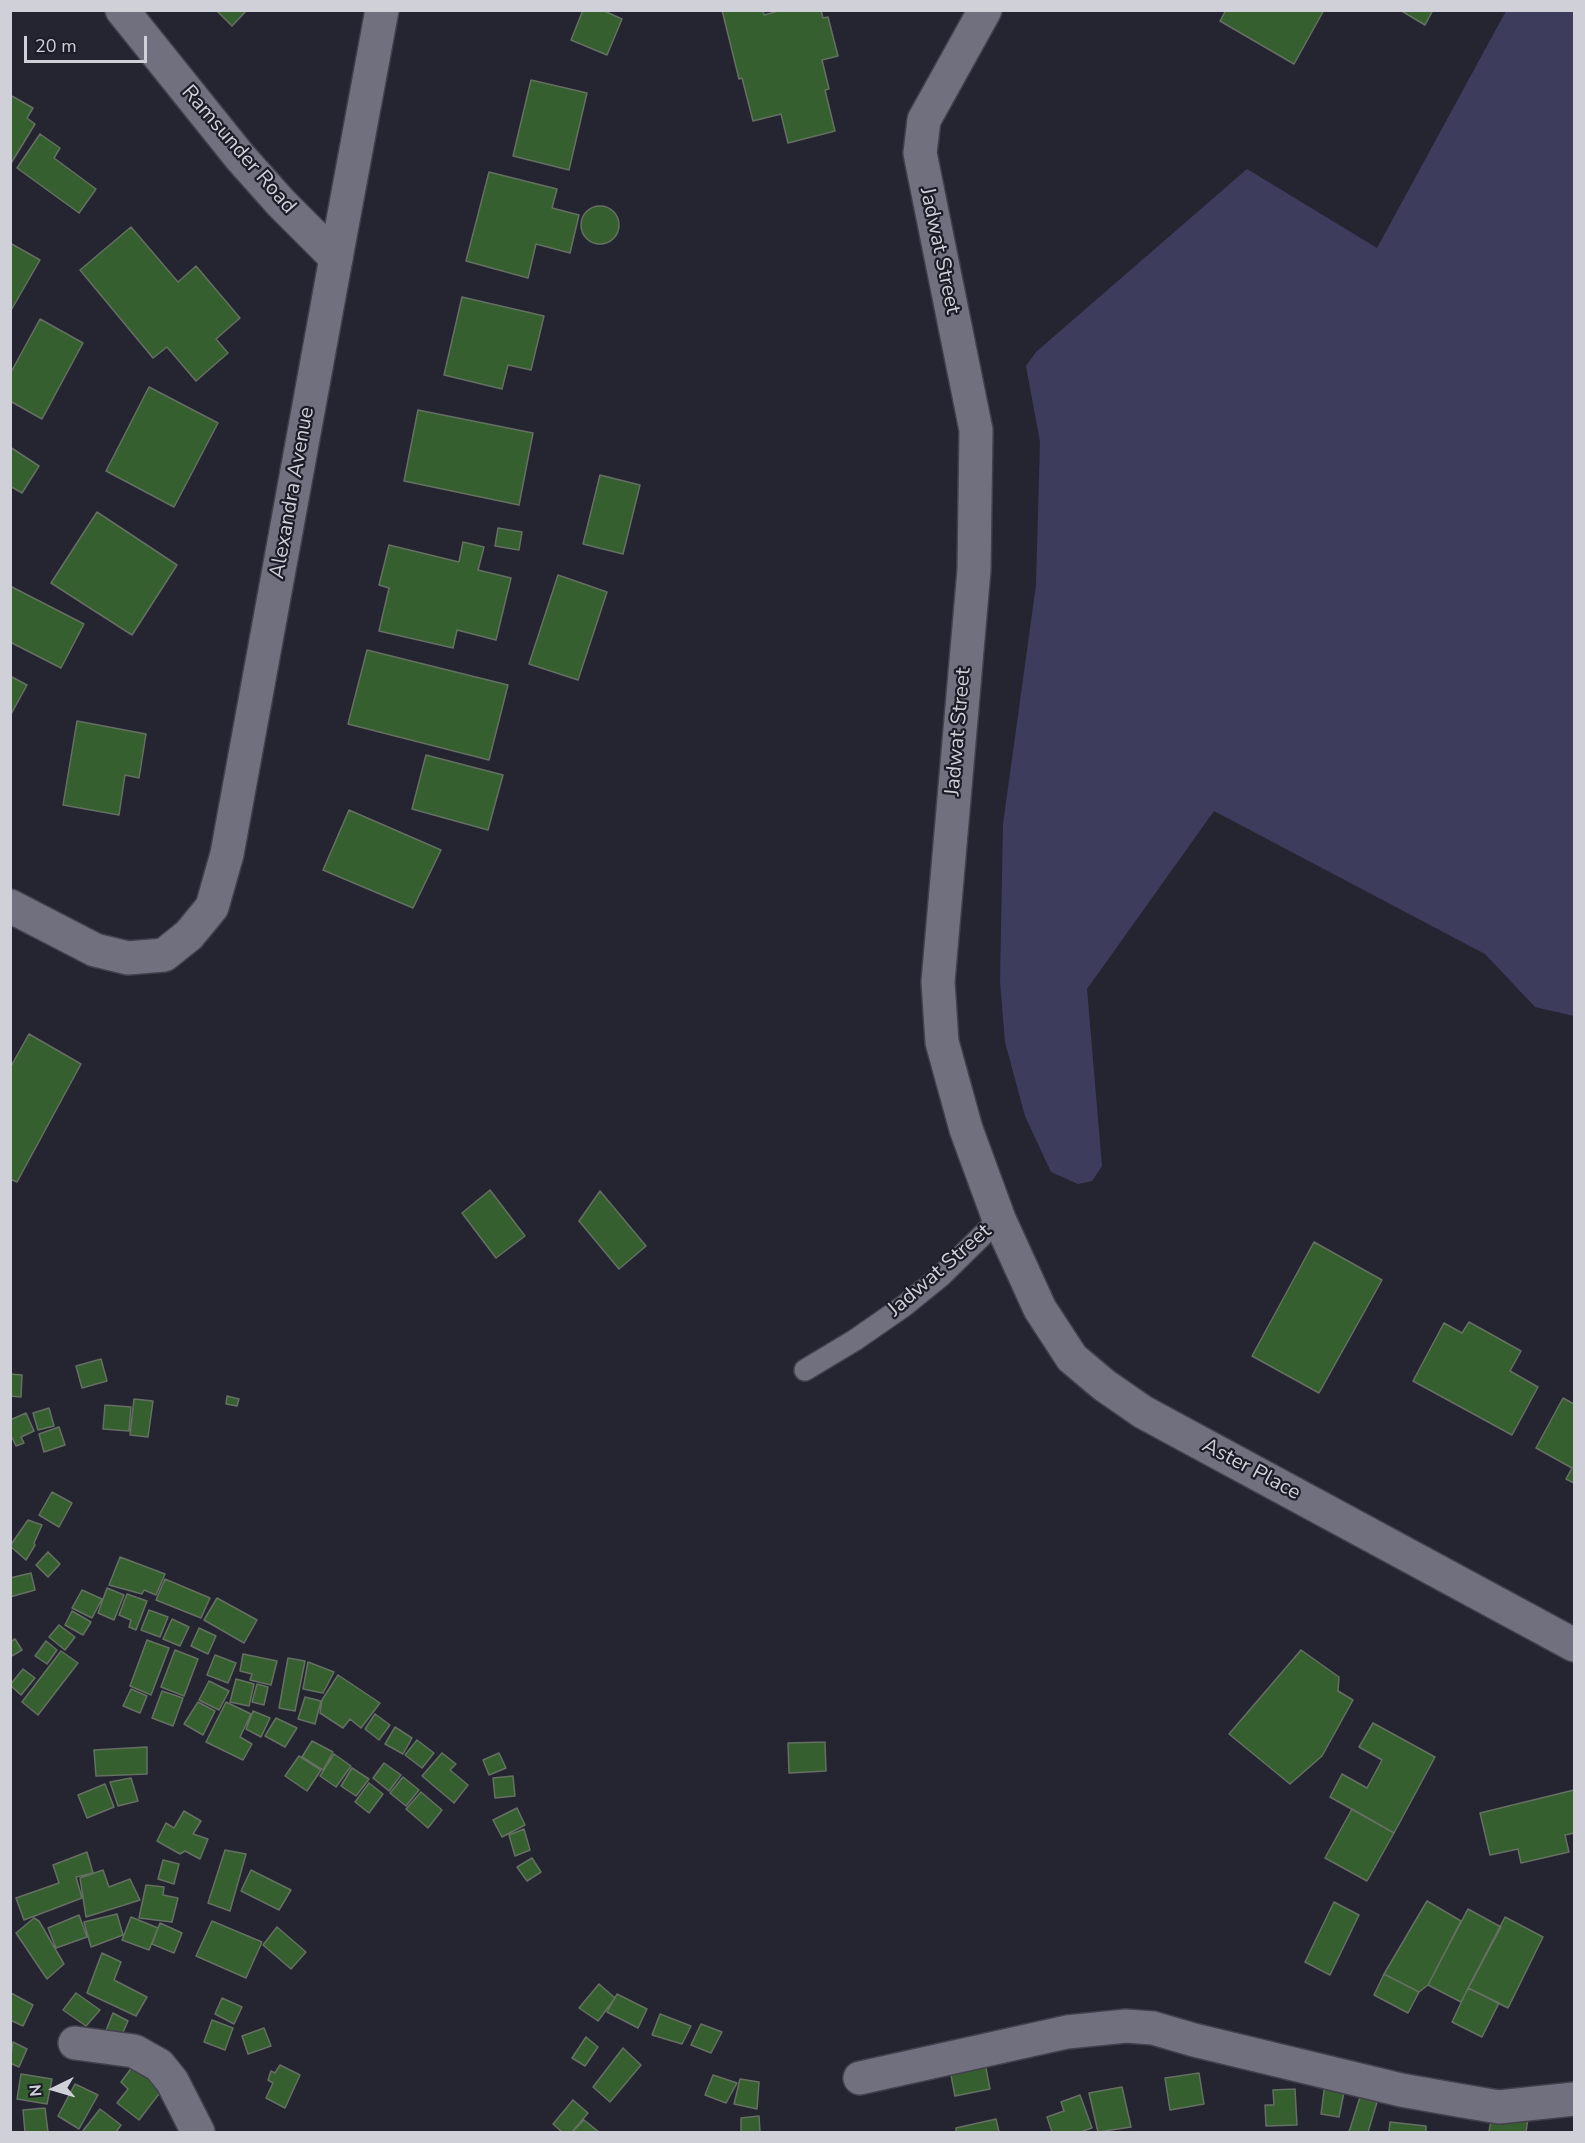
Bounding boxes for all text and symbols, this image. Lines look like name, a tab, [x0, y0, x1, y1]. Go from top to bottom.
scale bar	[27, 24, 150, 62]
text: 20 m	[35, 34, 77, 58]
street label: Ramsunder Road	[175, 81, 301, 219]
street label: Jadwat Street	[913, 185, 965, 317]
street label: Alexandra Avenue	[265, 405, 321, 581]
street label: Jadwat Street	[941, 667, 977, 797]
street label: Jadwat Street	[883, 1219, 997, 1323]
street label: Aster Place	[1197, 1434, 1305, 1506]
north arrow	[24, 2059, 84, 2119]
text: N	[25, 2084, 48, 2097]

